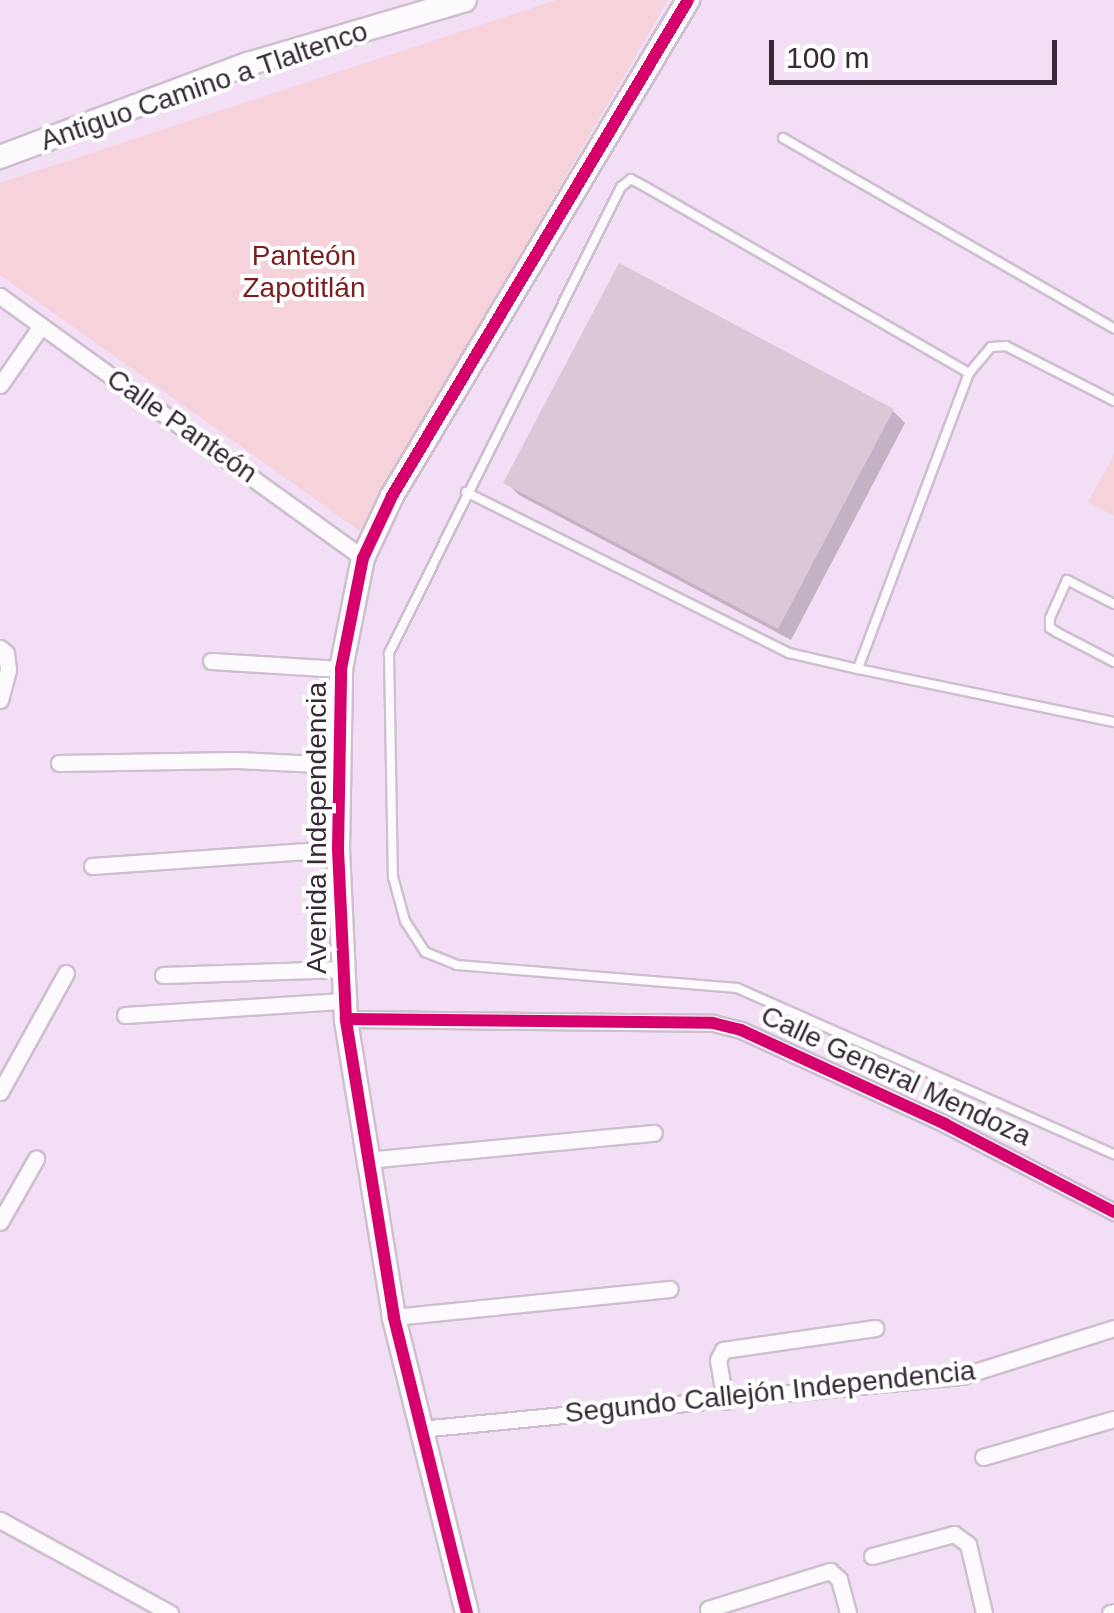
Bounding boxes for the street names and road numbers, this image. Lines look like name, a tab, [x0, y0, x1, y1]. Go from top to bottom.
street label: Antiguo Camino a Tlaltenco	[36, 14, 372, 158]
street label: Calle Panteón	[100, 362, 264, 490]
street label: Avenida Independencia	[300, 682, 334, 974]
street label: Calle General Mendoza	[756, 999, 1036, 1153]
street label: Segundo Callejón Independencia	[563, 1354, 977, 1430]

